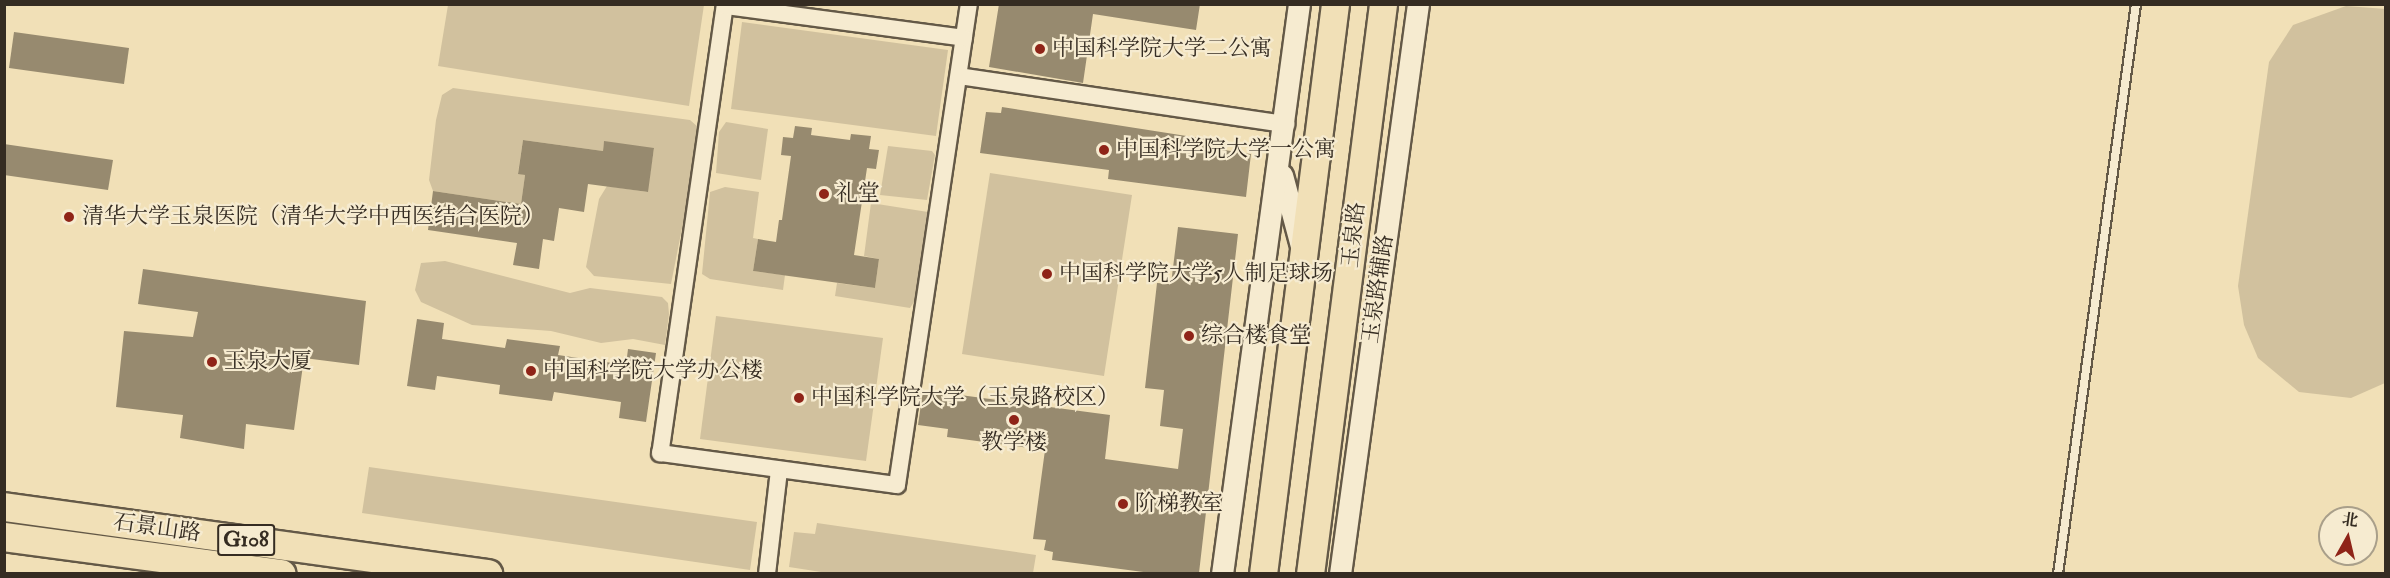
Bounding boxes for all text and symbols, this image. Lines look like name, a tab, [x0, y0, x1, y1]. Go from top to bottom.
place label: 中国科学院大学二公寓	[1052, 36, 1272, 62]
marker: 中国科学院大学二公寓	[1033, 42, 1047, 56]
place label: 中国科学院大学一公寓	[1116, 137, 1336, 163]
marker: 中国科学院大学一公寓	[1097, 143, 1111, 157]
place label: 礼堂	[836, 181, 880, 207]
marker: 礼堂	[817, 187, 831, 201]
street label: 玉泉路	[1337, 201, 1371, 269]
place label: 清华大学玉泉医院（清华大学中西医结合医院）	[82, 204, 544, 230]
marker: 清华大学玉泉医院（清华大学中西医结合医院）	[60, 208, 78, 226]
street label: 玉泉路辅路	[1357, 233, 1399, 345]
place label: 中国科学院大学5人制足球场	[1059, 261, 1333, 287]
marker: 中国科学院大学5人制足球场	[1040, 267, 1054, 281]
place label: 综合楼食堂	[1201, 323, 1311, 349]
marker: 综合楼食堂	[1182, 329, 1196, 343]
place label: 玉泉大厦	[224, 349, 312, 375]
marker: 玉泉大厦	[205, 355, 219, 369]
place label: 中国科学院大学办公楼	[543, 358, 763, 384]
marker: 中国科学院大学办公楼	[524, 364, 538, 378]
place label: 中国科学院大学（玉泉路校区）	[811, 385, 1119, 411]
marker: 中国科学院大学（玉泉路校区）	[792, 391, 806, 405]
marker: 教学楼	[1007, 413, 1021, 427]
place label: 教学楼	[981, 430, 1047, 456]
place label: 阶梯教室	[1135, 491, 1223, 517]
marker: 阶梯教室	[1116, 497, 1130, 511]
north arrow	[2318, 506, 2378, 566]
street label: 石景山路	[112, 509, 202, 547]
text: 北	[2341, 509, 2360, 531]
road number: G108	[216, 522, 276, 558]

